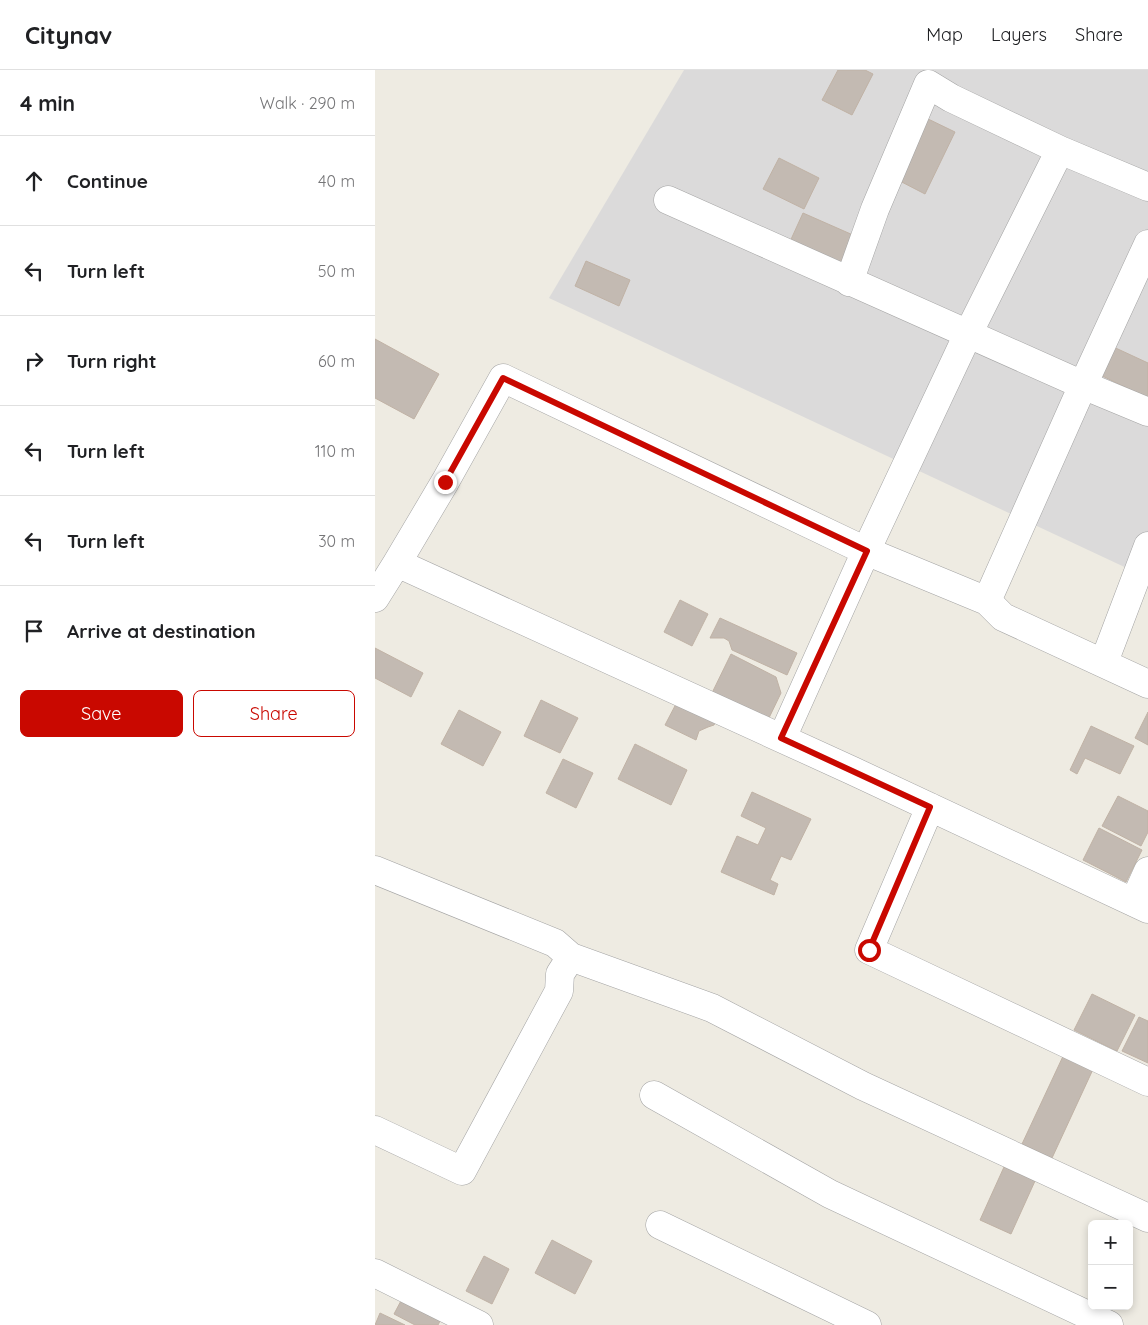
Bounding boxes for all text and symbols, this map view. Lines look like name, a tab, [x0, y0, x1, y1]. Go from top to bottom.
text: Citynav	[25, 20, 112, 50]
text: Map	[926, 23, 963, 46]
text: Layers	[991, 23, 1047, 46]
text: Share	[1075, 23, 1123, 46]
text: 4 min	[20, 90, 75, 116]
text: Walk · 290 m	[260, 93, 355, 113]
icon: ahead	[20, 167, 48, 195]
text: Continue	[67, 169, 148, 193]
text: 40 m	[318, 171, 355, 191]
icon: left	[20, 257, 48, 285]
text: Turn left	[67, 259, 145, 283]
text: 50 m	[318, 261, 355, 281]
icon: right	[20, 347, 48, 375]
text: Turn right	[67, 349, 156, 373]
text: 60 m	[318, 351, 355, 371]
icon: left	[20, 437, 48, 465]
text: Turn left	[67, 439, 145, 463]
text: 110 m	[315, 441, 355, 461]
route end	[434, 471, 457, 494]
icon: left	[20, 527, 48, 555]
text: Turn left	[67, 529, 145, 553]
text: 30 m	[318, 531, 355, 551]
icon: arrive	[20, 617, 48, 645]
text: Arrive at destination	[67, 619, 256, 643]
button: Save	[20, 690, 183, 737]
button: Share	[193, 690, 355, 737]
route start	[858, 939, 881, 962]
map controls	[1088, 1220, 1133, 1310]
button: +	[1088, 1220, 1133, 1265]
button: −	[1088, 1265, 1133, 1310]

